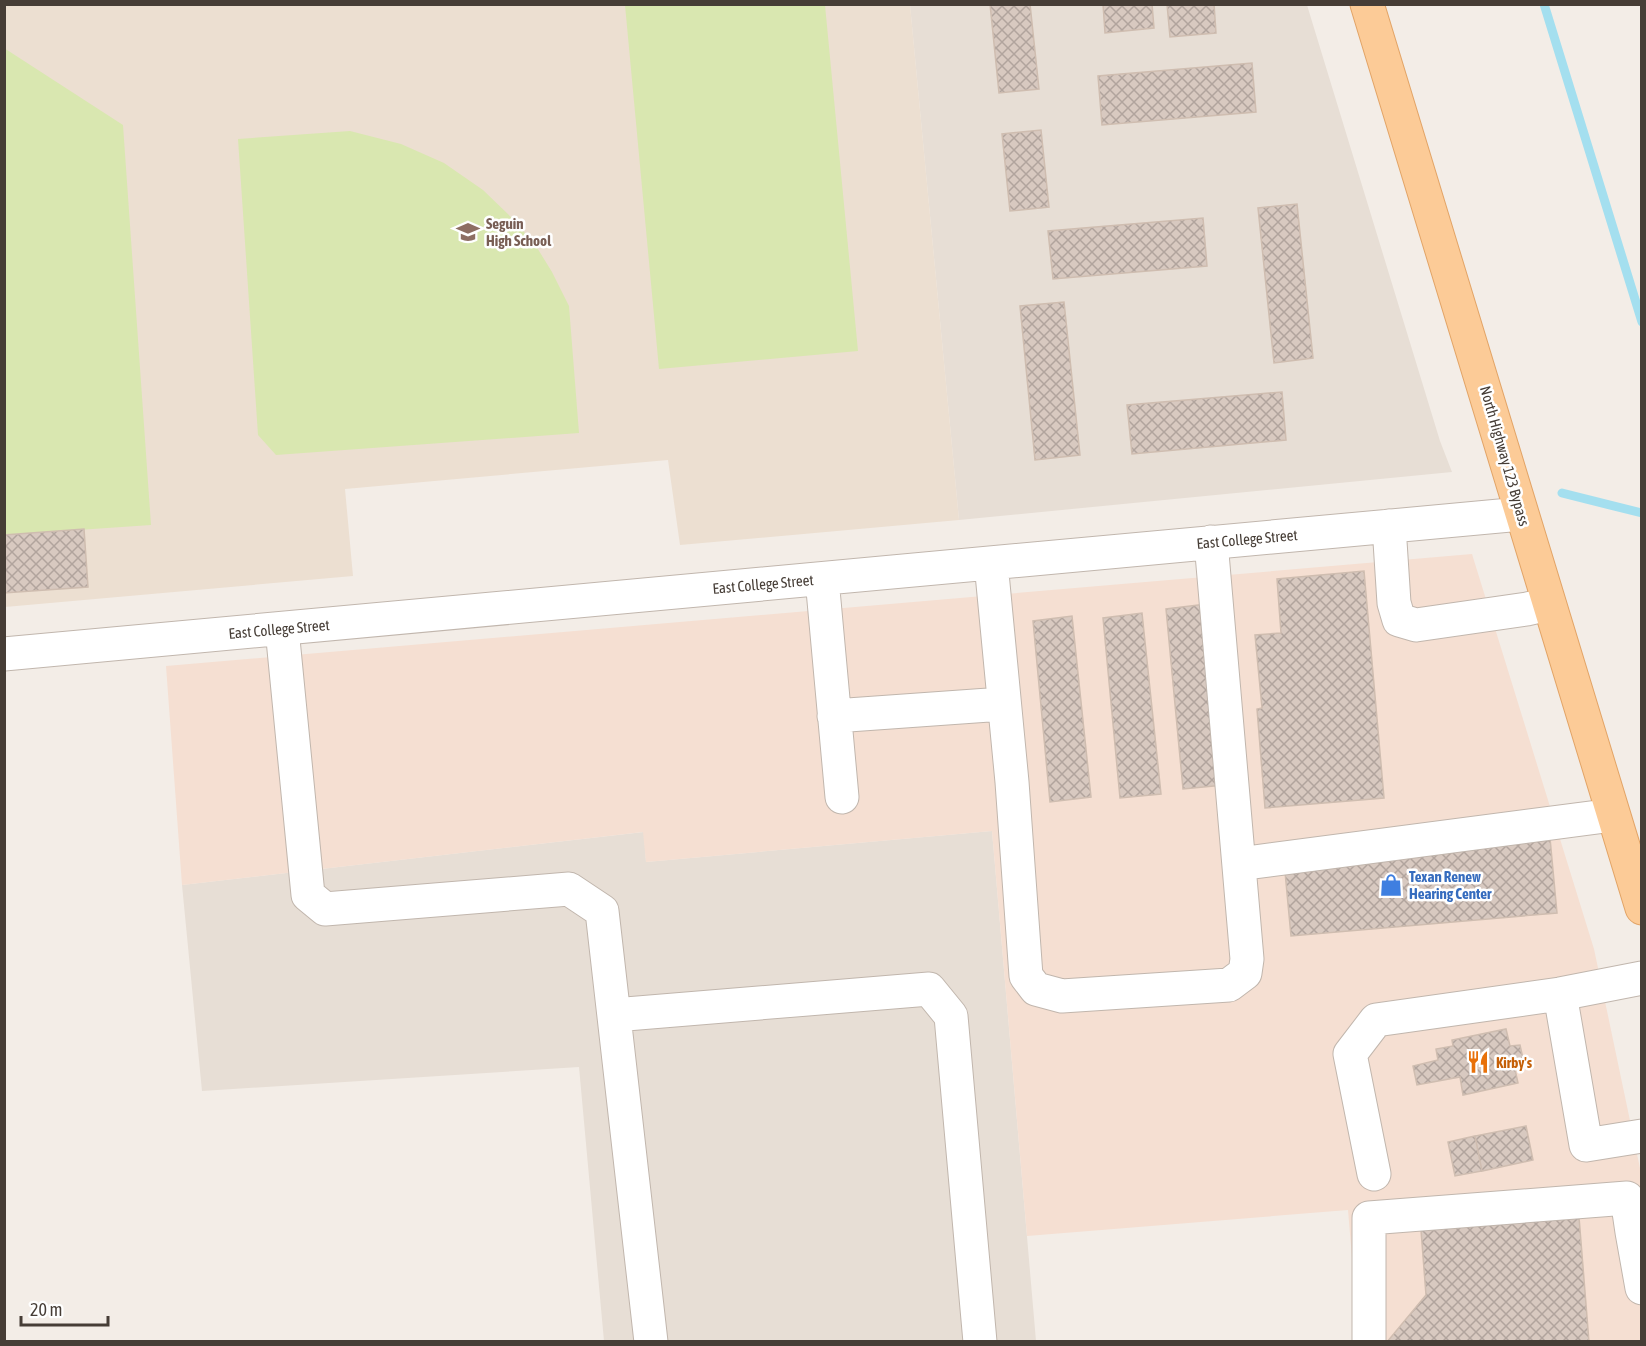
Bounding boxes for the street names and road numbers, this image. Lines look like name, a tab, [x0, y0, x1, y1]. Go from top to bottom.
street label: North Highway 123 Bypass	[1477, 384, 1533, 528]
street label: East College Street	[1196, 526, 1298, 552]
street label: East College Street	[712, 571, 814, 597]
street label: East College Street	[228, 616, 330, 642]

